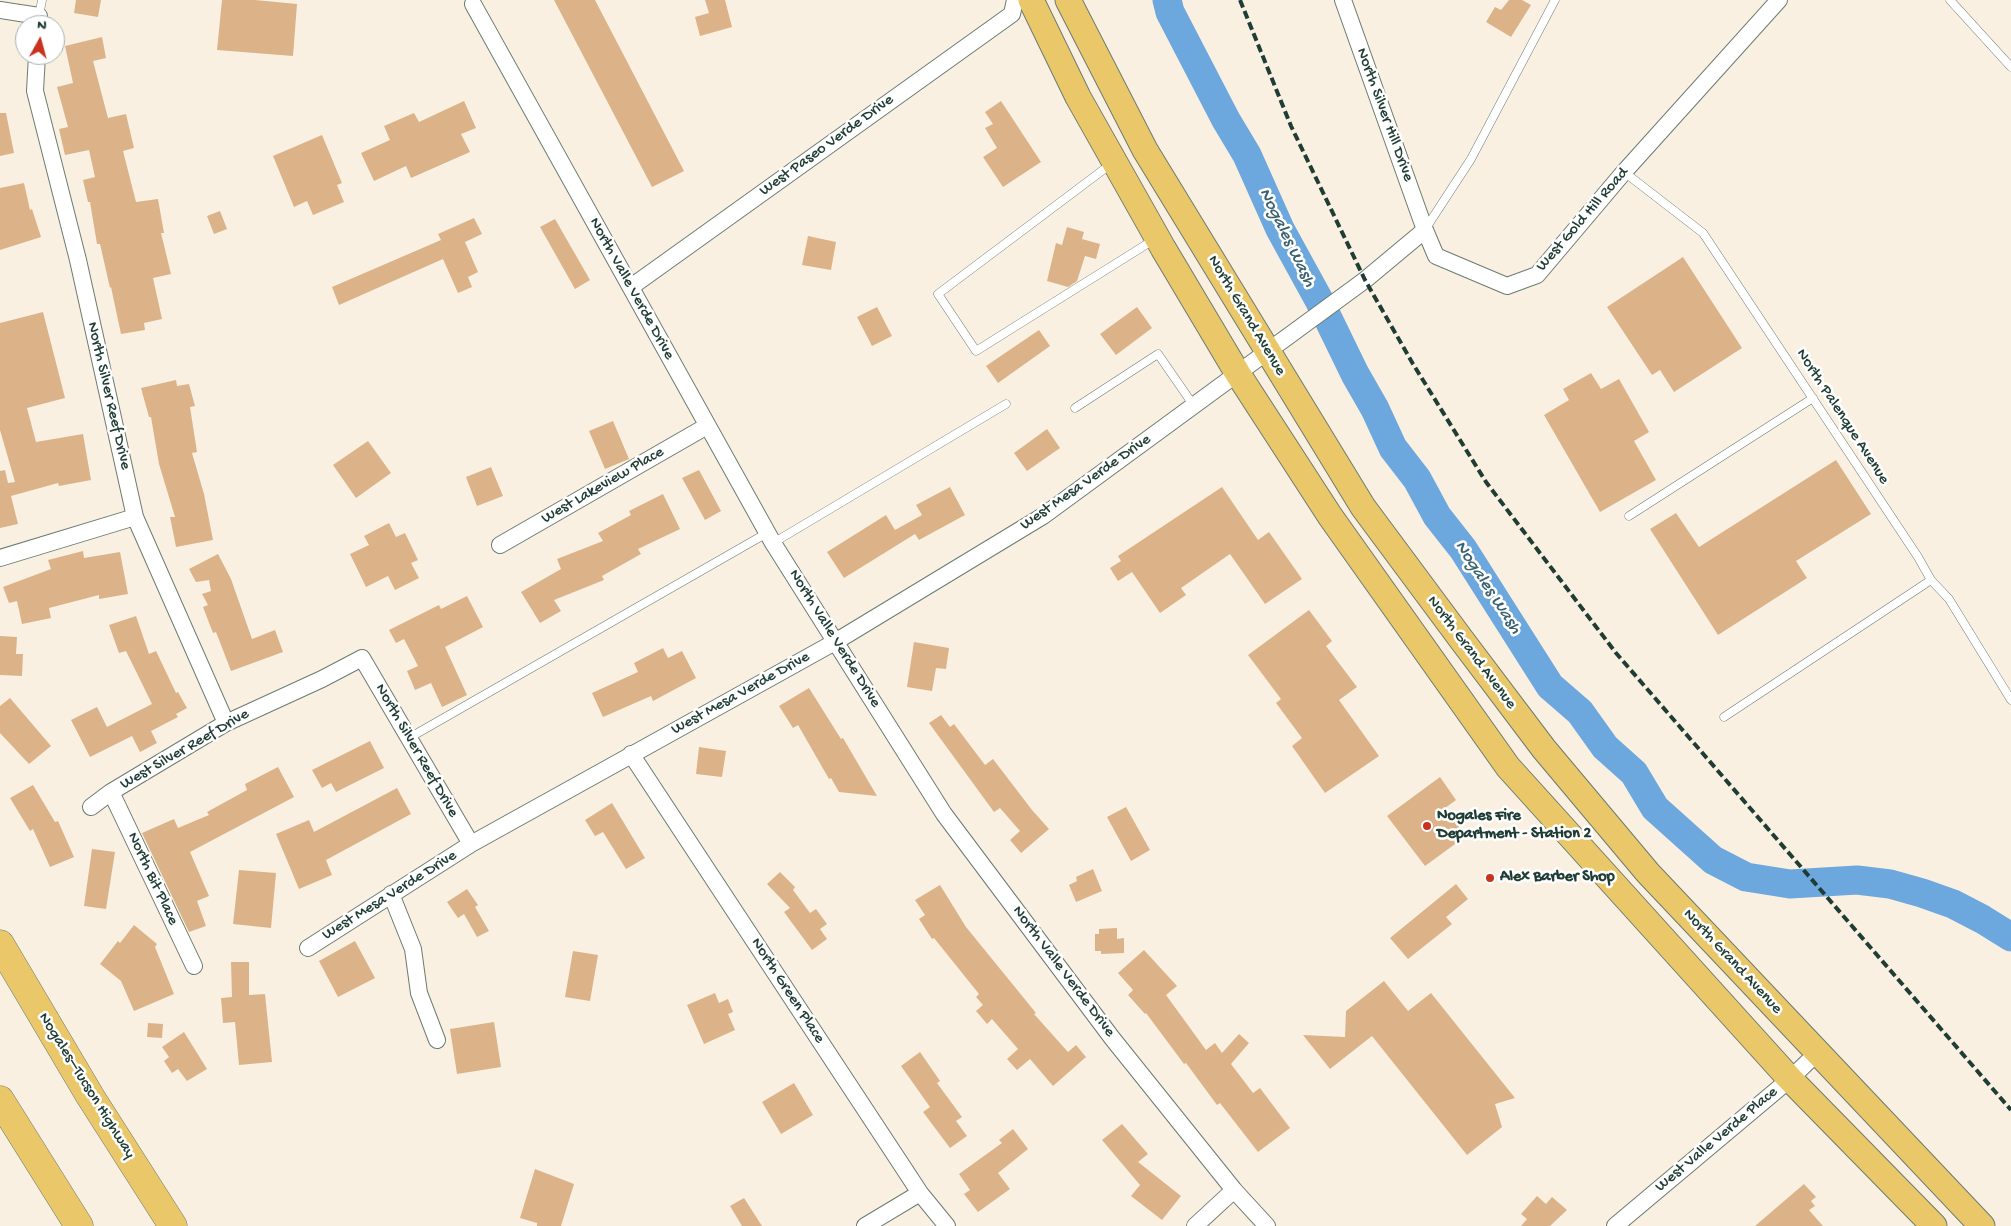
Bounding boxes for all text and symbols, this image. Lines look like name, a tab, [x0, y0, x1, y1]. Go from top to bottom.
north arrow	[15, 15, 65, 65]
text: N	[36, 17, 47, 35]
street label: North Silver Hill Drive	[1351, 46, 1417, 184]
street label: West Paseo Verde Drive	[756, 91, 898, 201]
street label: West Gold Hill Road	[1533, 164, 1633, 276]
water label: Nogales Wash	[1253, 185, 1319, 291]
street label: North Valle Verde Drive	[584, 215, 678, 363]
street label: North Grand Avenue	[1203, 252, 1289, 380]
street label: North Silver Reef Drive	[82, 320, 134, 472]
street label: North Palenque Avenue	[1791, 346, 1893, 488]
street label: West Mesa Verde Drive	[1017, 431, 1155, 535]
street label: West Lakeview Place	[538, 443, 668, 529]
water label: Nogales Wash	[1449, 537, 1525, 639]
street label: North Valle Verde Drive	[784, 566, 884, 712]
street label: North Grand Avenue	[1422, 593, 1520, 713]
street label: West Mesa Verde Drive	[669, 648, 813, 740]
street label: North Silver Reef Drive	[370, 681, 462, 821]
street label: West Silver Reef Drive	[117, 705, 253, 795]
place label: Nogales Fire Department - Station 2	[1437, 807, 1591, 845]
marker: Nogales Fire Department - Station 2	[1421, 820, 1433, 832]
street label: North Bit Place	[122, 830, 182, 928]
street label: West Mesa Verde Drive	[319, 847, 461, 945]
place label: Alex Barber Shop	[1500, 868, 1614, 888]
marker: Alex Barber Shop	[1484, 872, 1496, 884]
street label: North Valle Verde Drive	[1007, 903, 1119, 1041]
street label: North Grand Avenue	[1678, 905, 1786, 1019]
street label: North Green Place	[746, 935, 828, 1047]
street label: Nogales–Tucson Highway	[33, 1010, 139, 1162]
street label: West Valle Verde Place	[1652, 1083, 1782, 1197]

